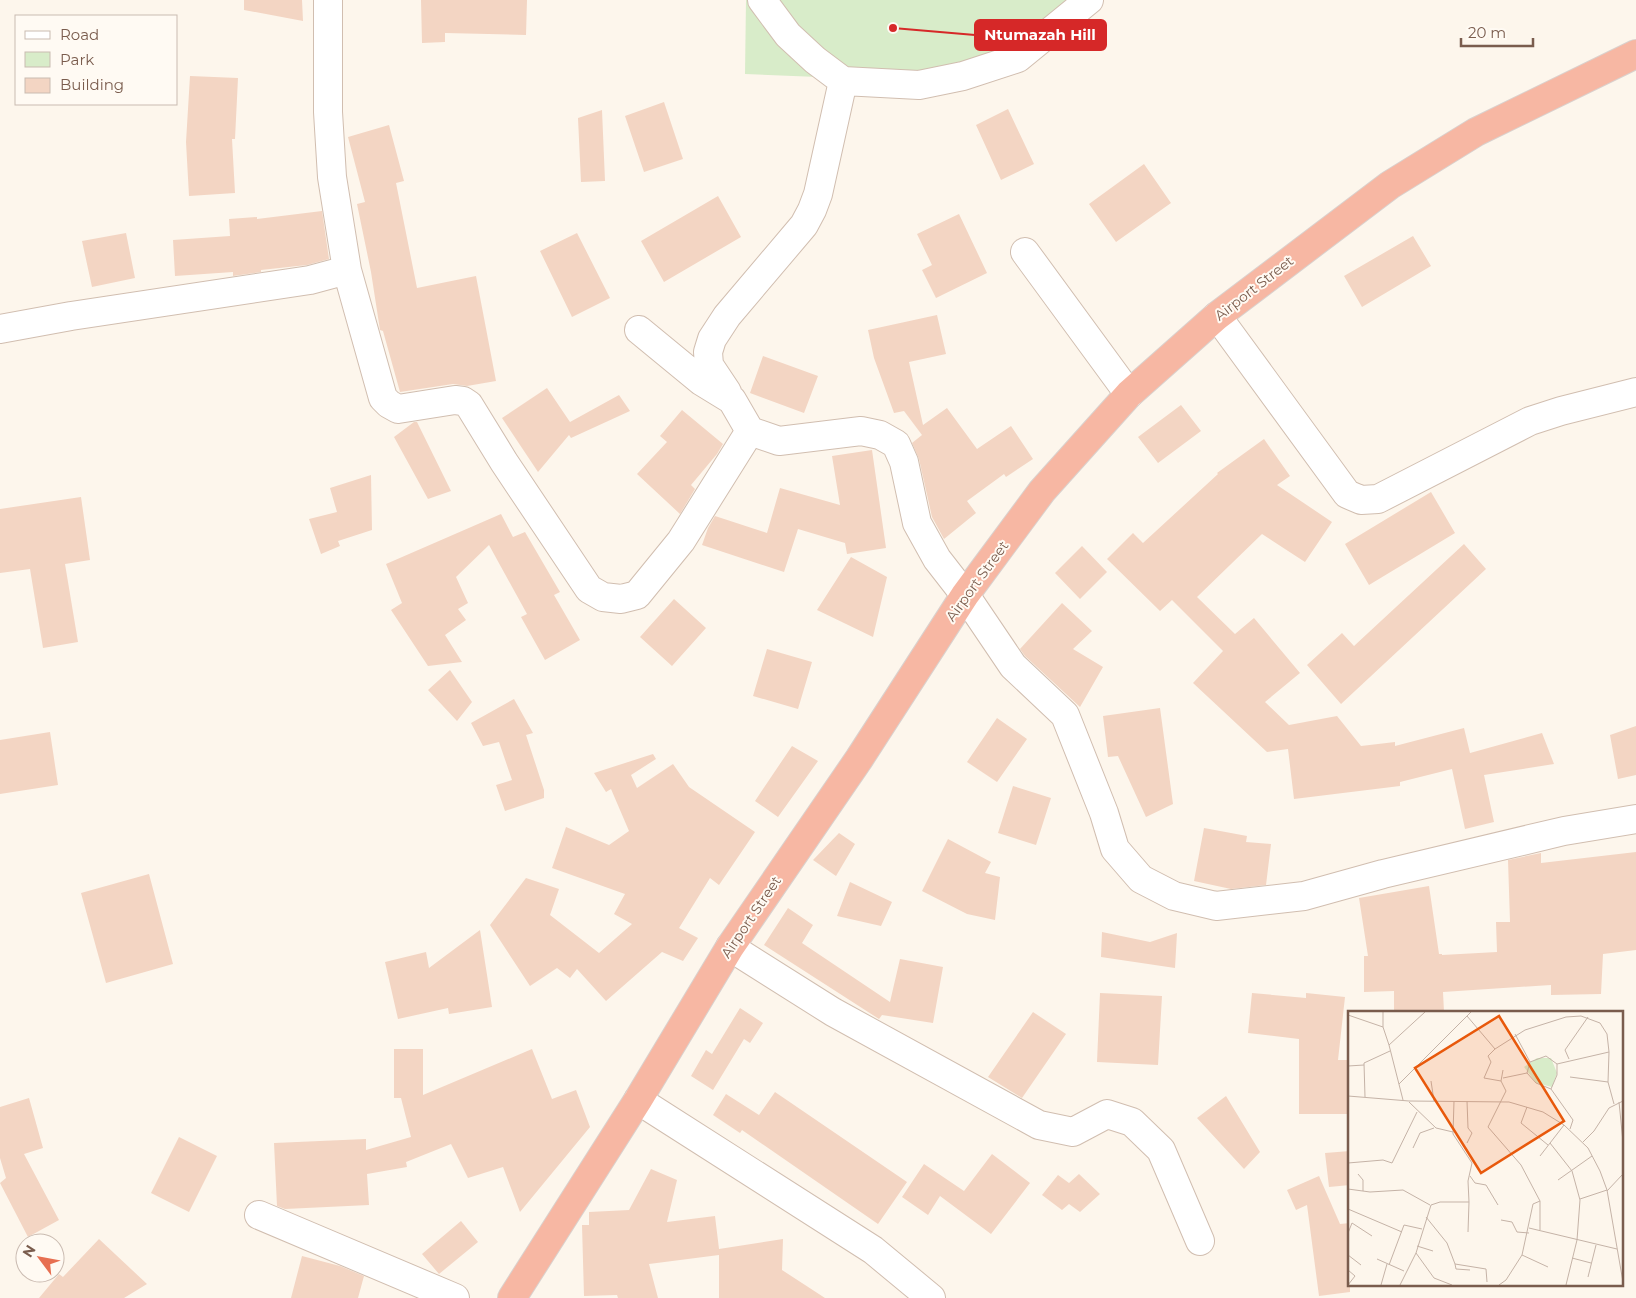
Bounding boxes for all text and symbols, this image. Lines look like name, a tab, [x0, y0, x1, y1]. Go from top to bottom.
legend	[15, 15, 178, 105]
scale bar	[1461, 15, 1534, 47]
callout: Ntumazah Hill	[975, 20, 1106, 50]
text: 20 m	[1468, 23, 1506, 42]
text: Road	[60, 25, 99, 44]
text: Ntumazah Hill	[984, 25, 1096, 44]
text: Park	[60, 50, 94, 69]
text: Building	[60, 75, 124, 94]
street label: Airport Street	[1211, 251, 1297, 324]
street label: Airport Street	[942, 537, 1012, 625]
street label: Airport Street	[717, 872, 785, 961]
inset map	[1348, 1011, 1624, 1286]
north arrow	[15, 1233, 65, 1283]
text: N	[18, 1242, 40, 1261]

